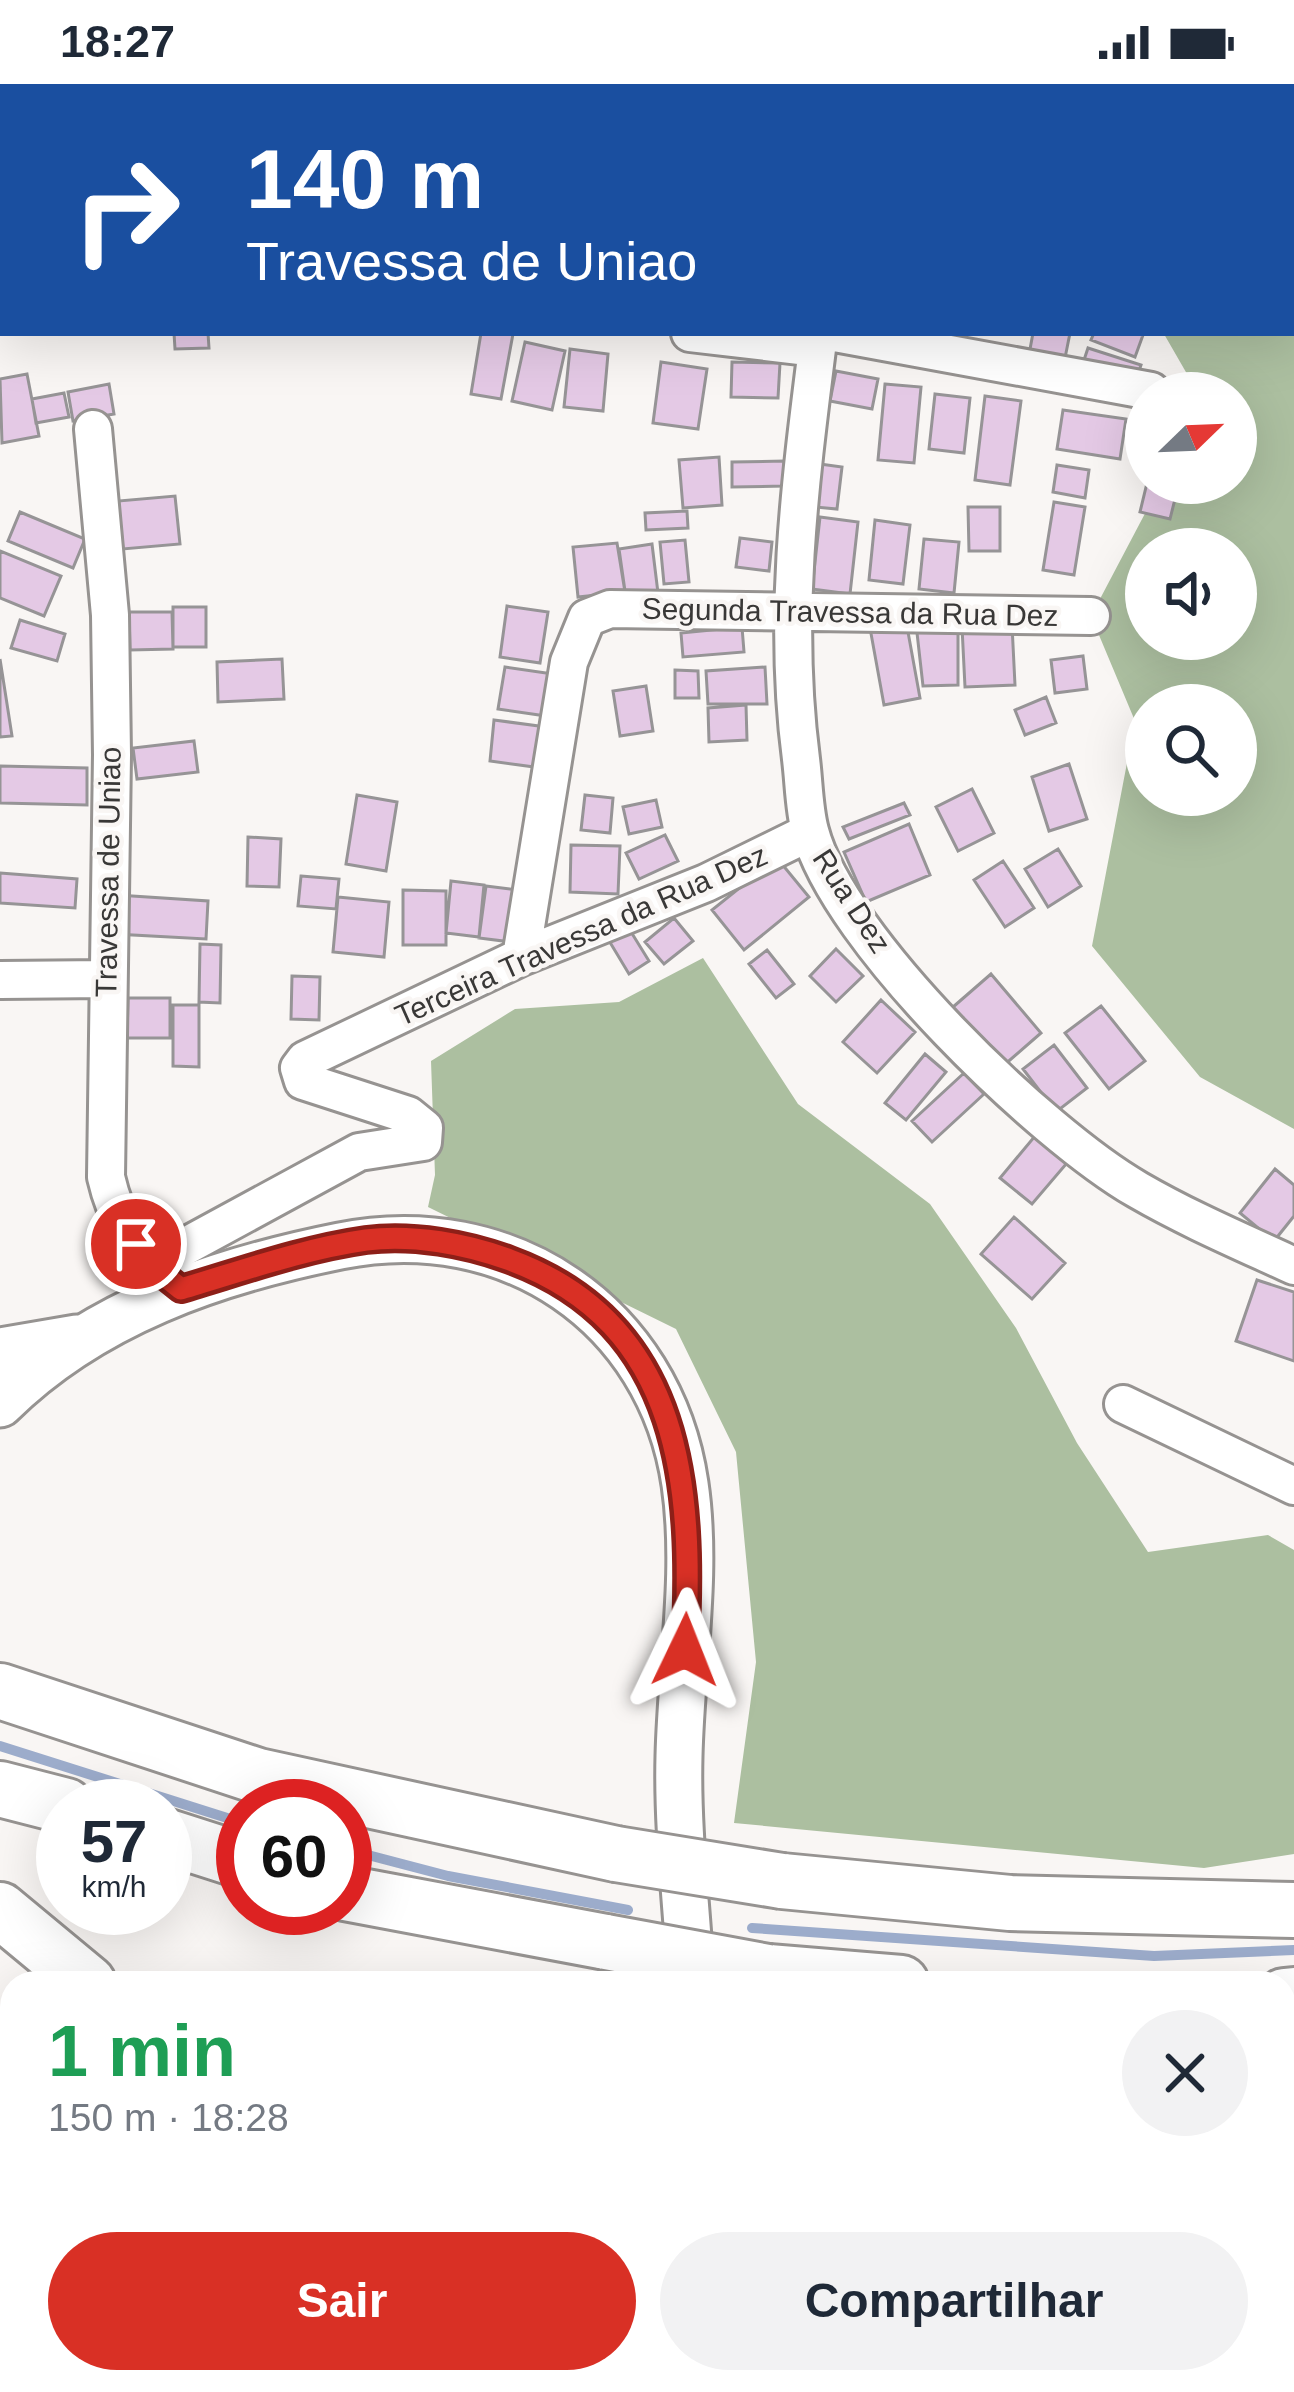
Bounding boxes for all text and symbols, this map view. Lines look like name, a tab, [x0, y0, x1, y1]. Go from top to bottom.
text: 18:27	[60, 16, 175, 67]
icon: right	[48, 132, 204, 288]
text: 140 m	[246, 132, 484, 226]
text: Travessa de Uniao	[246, 231, 697, 291]
north arrow	[1125, 372, 1257, 504]
map controls	[1125, 372, 1257, 816]
button: sound	[1125, 528, 1257, 660]
street label: Segunda Travessa da Rua Dez	[641, 592, 1059, 632]
button: search	[1125, 684, 1257, 816]
street label: Travessa de Uniao	[89, 746, 127, 998]
street label: Terceira Travessa da Rua Dez	[390, 838, 772, 1032]
street label: Rua Dez	[806, 843, 898, 959]
pin	[85, 1193, 187, 1295]
icon: arrive	[103, 1211, 169, 1277]
position arrow	[622, 1587, 748, 1713]
speed limit sign: 60	[216, 1779, 372, 1935]
text: 57	[81, 1808, 147, 1875]
text: km/h	[81, 1870, 147, 1903]
button: close	[1122, 2010, 1248, 2136]
text: 1 min	[48, 2011, 236, 2091]
text: 150 m · 18:28	[48, 2096, 289, 2139]
button: Sair	[48, 2232, 636, 2370]
button: Compartilhar	[660, 2232, 1248, 2370]

